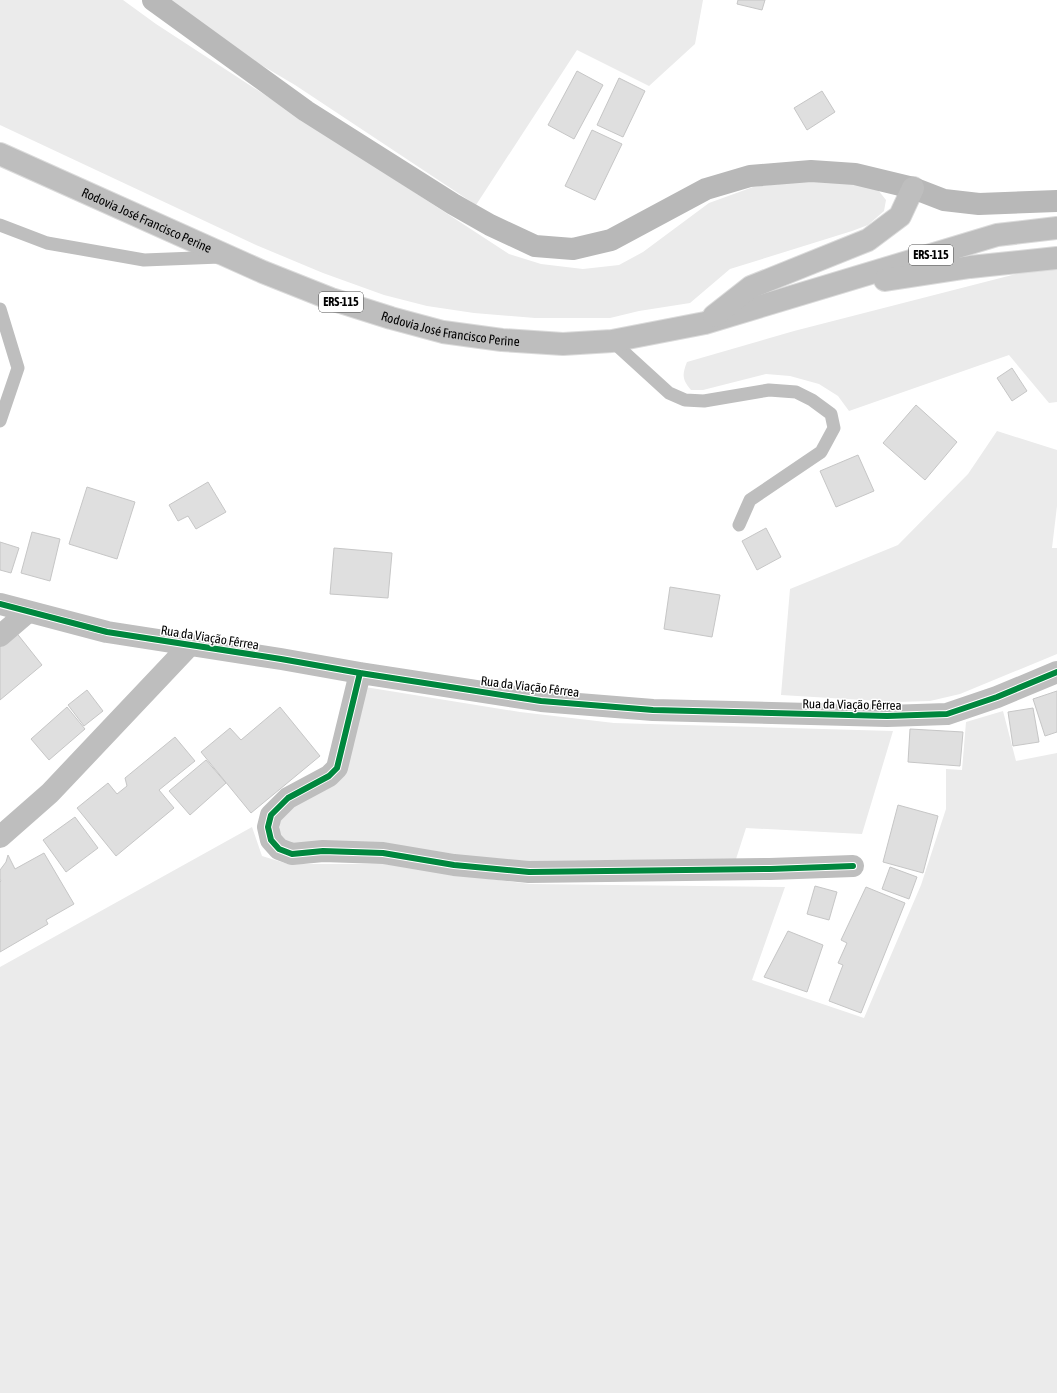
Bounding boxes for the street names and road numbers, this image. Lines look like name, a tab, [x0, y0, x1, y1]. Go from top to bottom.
street label: Rodovia José Francisco Perine	[79, 185, 214, 256]
road number: ERS-115	[909, 245, 953, 265]
road number: ERS-115	[319, 292, 363, 312]
street label: Rodovia José Francisco Perine	[379, 308, 520, 349]
street label: Rua da Viação Fêrrea	[160, 622, 260, 653]
street label: Rua da Viação Fêrrea	[480, 673, 580, 700]
street label: Rua da Viação Fêrrea	[802, 696, 902, 713]

